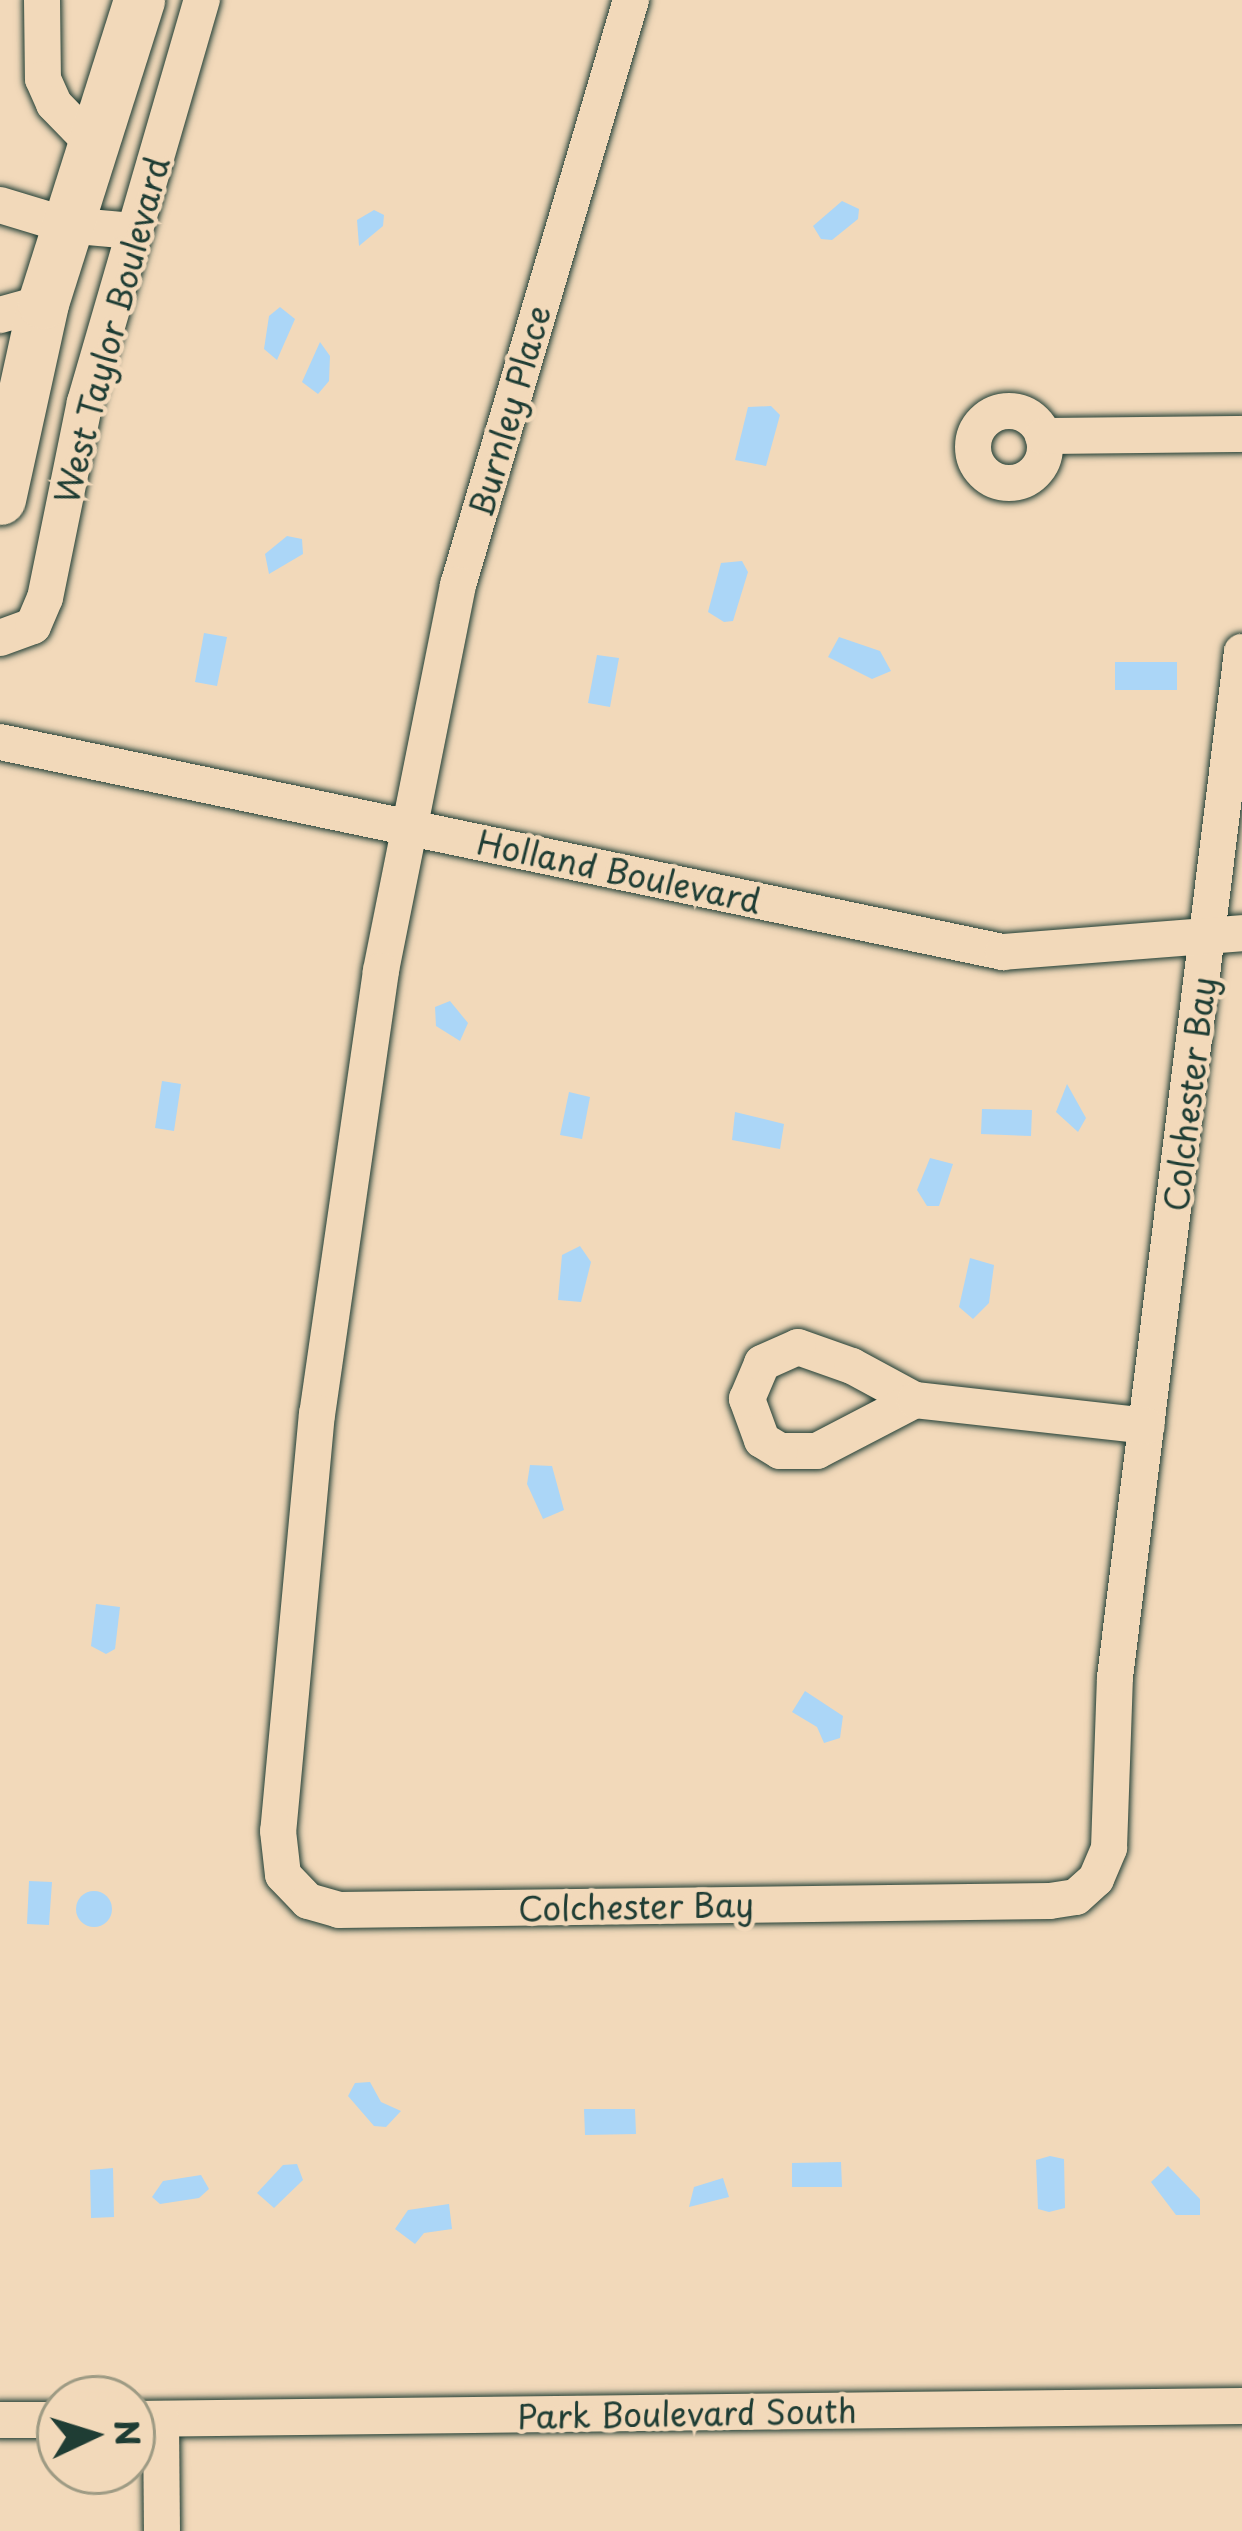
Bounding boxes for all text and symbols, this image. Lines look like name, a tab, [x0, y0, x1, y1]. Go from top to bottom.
street label: West Taylor Boulevard	[46, 152, 176, 508]
street label: Burnley Place	[460, 300, 558, 522]
street label: Holland Boulevard	[473, 821, 765, 921]
street label: Colchester Bay	[1155, 974, 1223, 1214]
street label: Colchester Bay	[517, 1884, 755, 1928]
north arrow	[36, 2375, 156, 2495]
street label: Park Boulevard South	[515, 2390, 859, 2436]
text: N	[103, 2418, 155, 2447]

